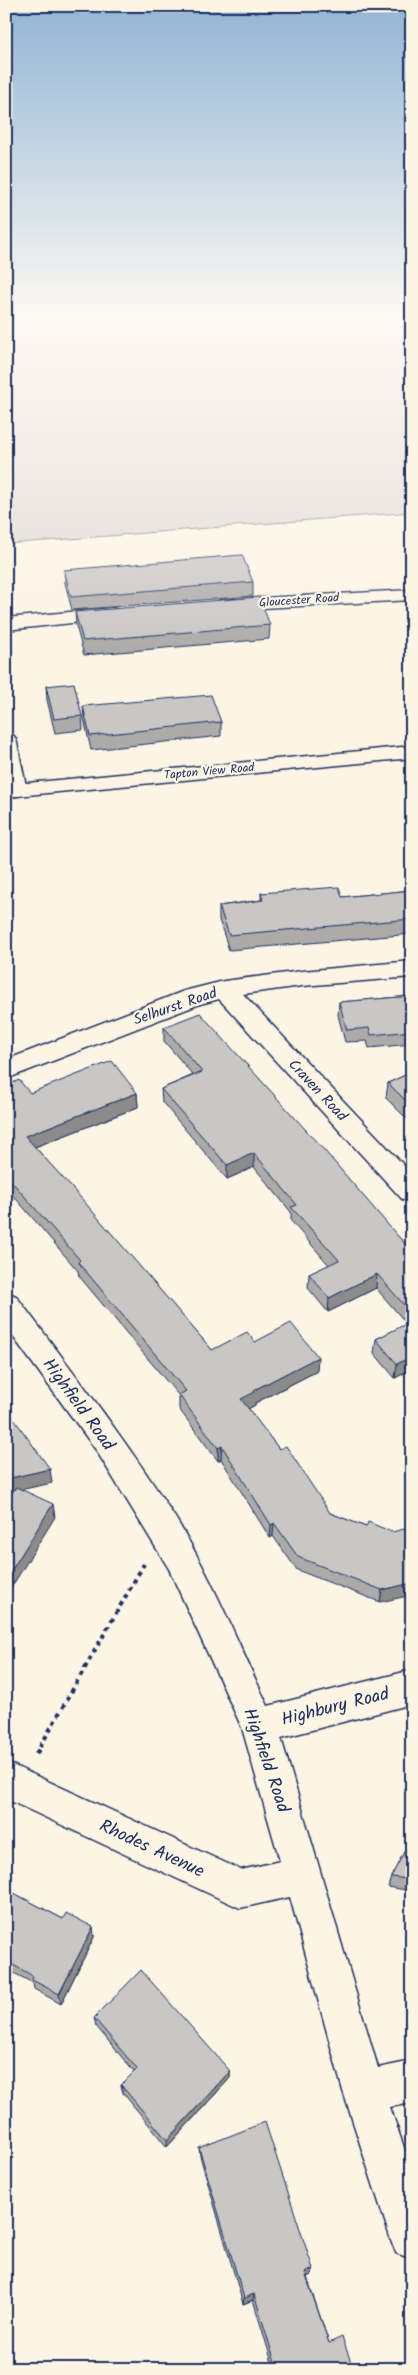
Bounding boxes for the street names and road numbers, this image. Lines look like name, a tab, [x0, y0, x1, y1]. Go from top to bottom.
street label: Gloucester Road	[258, 588, 341, 613]
street label: Tapton View Road	[163, 758, 256, 785]
street label: Selhurst Road	[130, 981, 221, 1032]
street label: Craven Road	[282, 1054, 353, 1128]
street label: Highfield Road	[34, 1352, 122, 1458]
street label: Highbury Road	[278, 1680, 393, 1735]
street label: Highfield Road	[234, 1704, 297, 1818]
street label: Rhodes Avenue	[94, 1812, 209, 1886]

